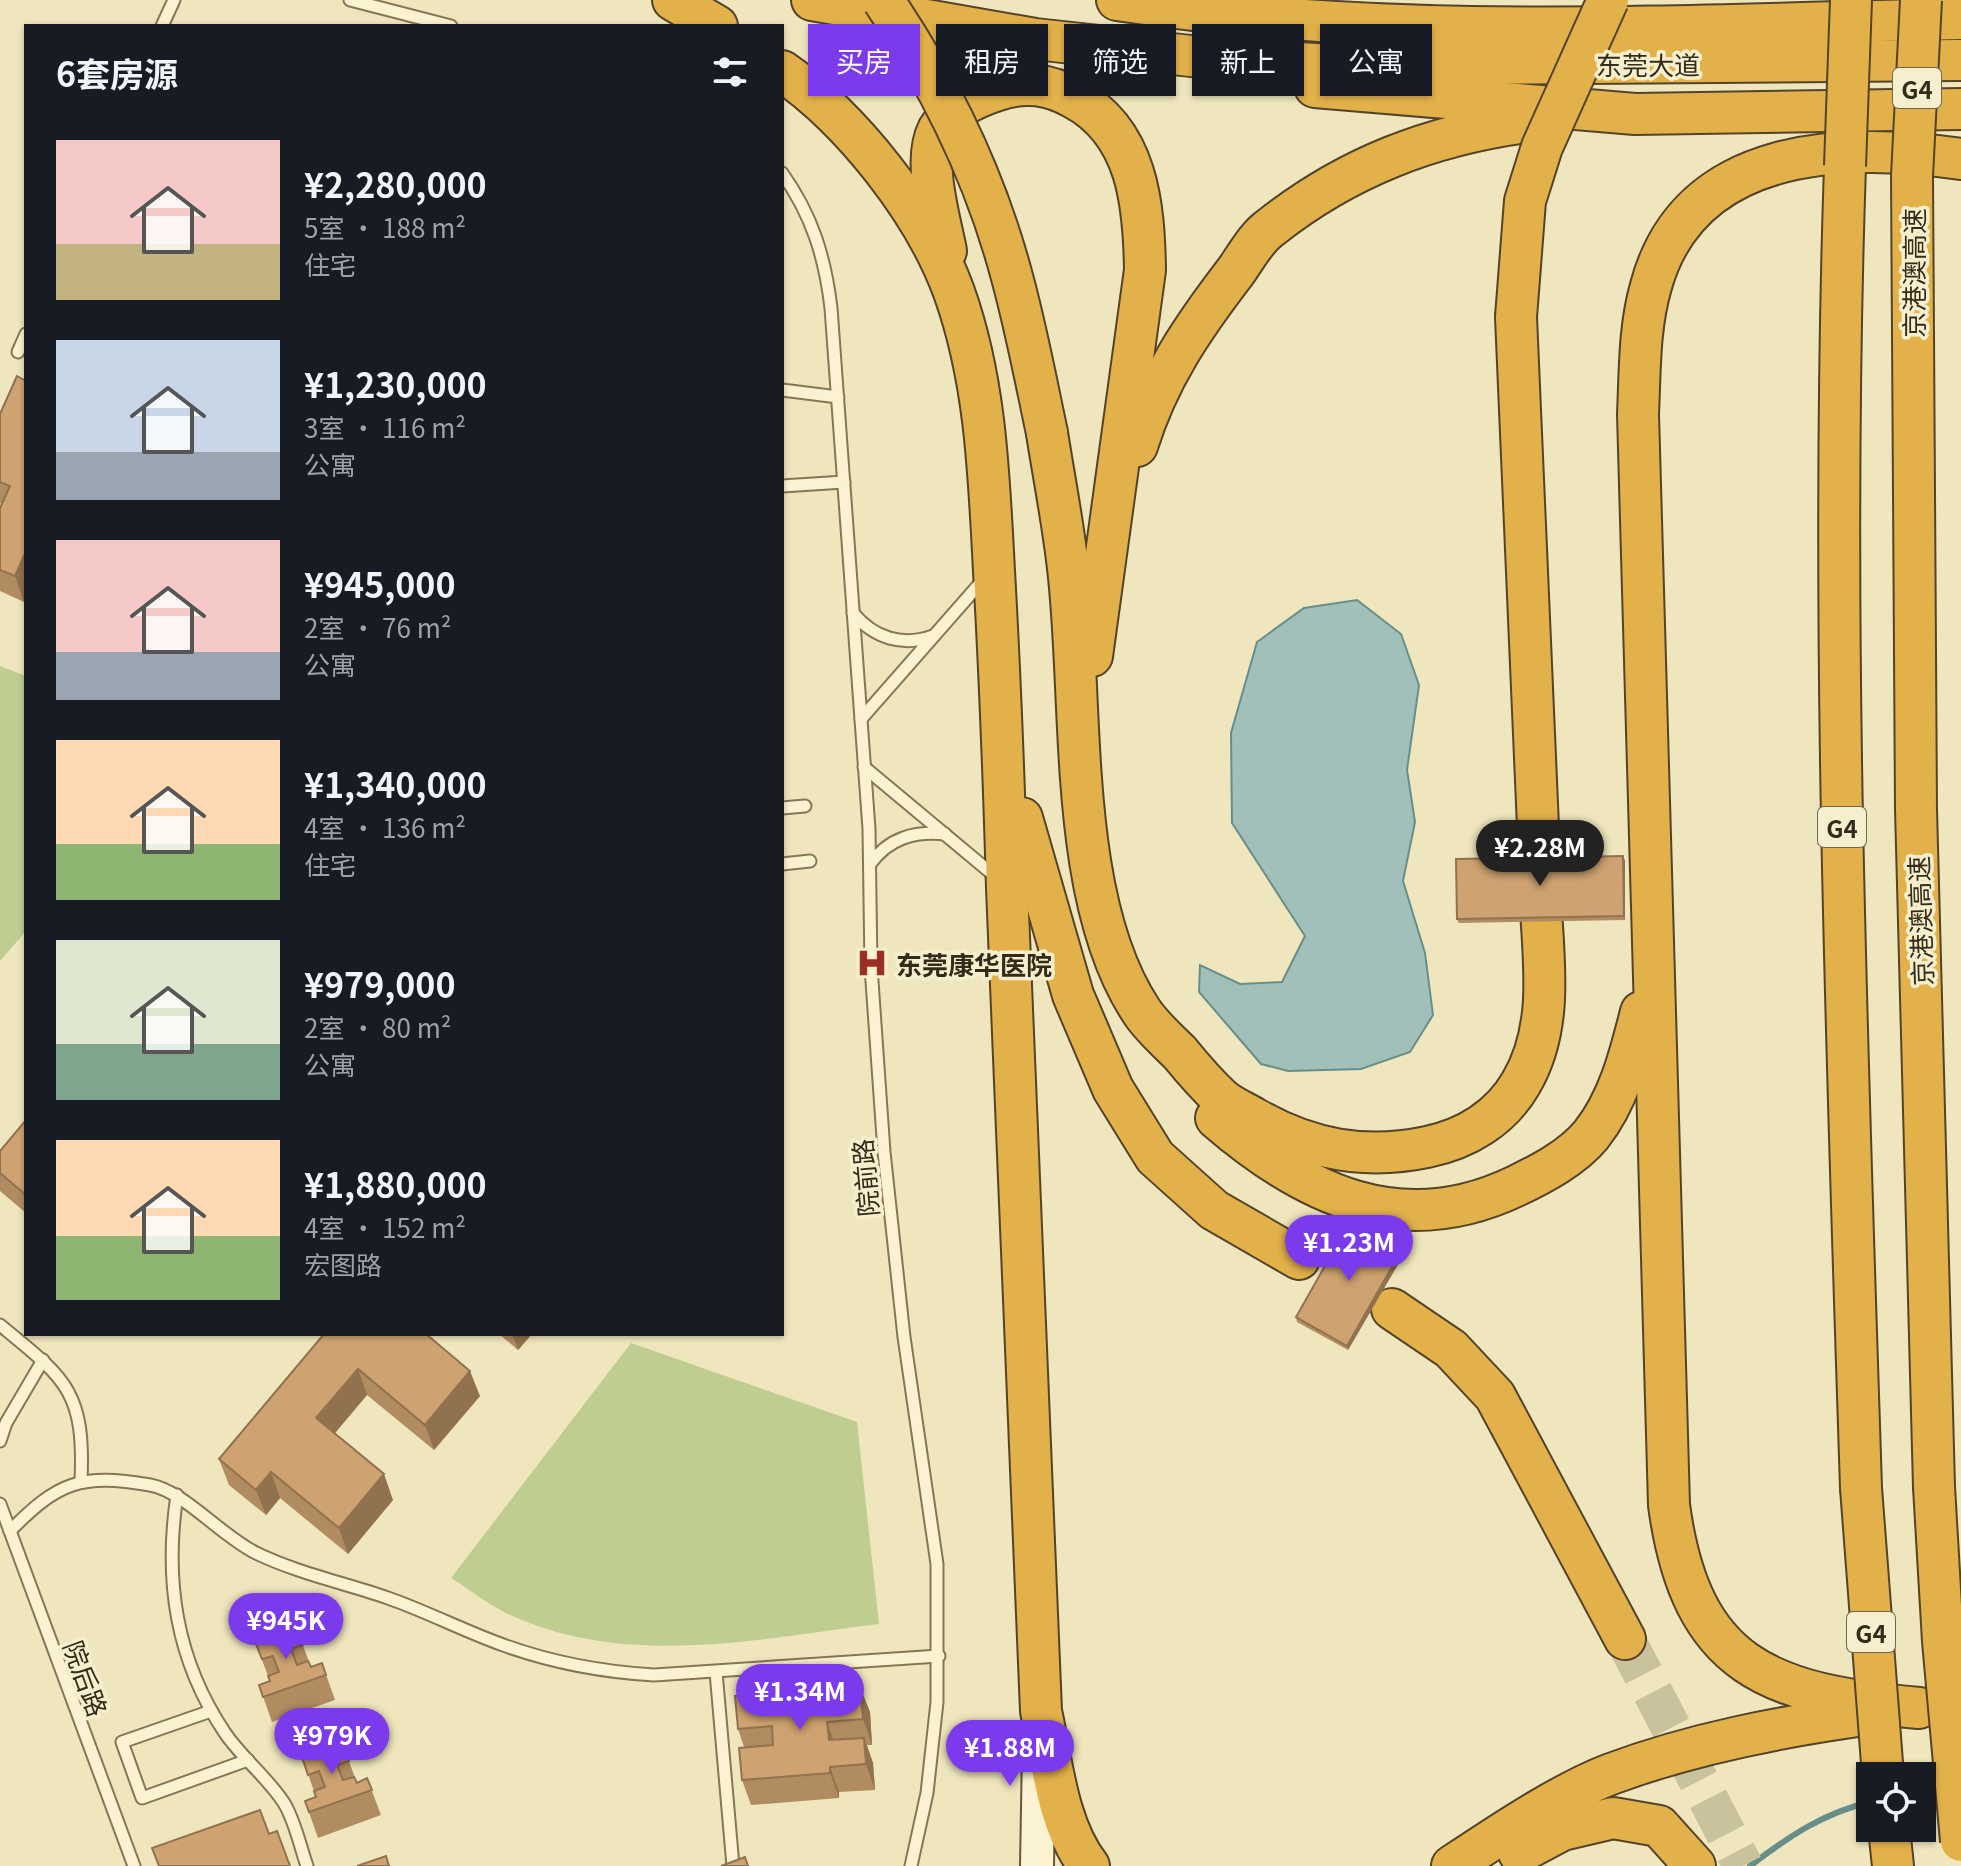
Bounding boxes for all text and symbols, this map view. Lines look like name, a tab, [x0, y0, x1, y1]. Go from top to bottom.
chip: 买房	[808, 24, 920, 96]
chip: 租房	[936, 24, 1048, 96]
chip: 筛选	[1064, 24, 1176, 96]
chip: 新上	[1192, 24, 1304, 96]
chip: 公寓	[1320, 24, 1432, 96]
street label: 东莞大道	[1596, 45, 1700, 82]
text: 6套房源	[56, 48, 178, 97]
icon: filters	[708, 50, 752, 94]
road number: G4	[1893, 68, 1941, 108]
text: ¥2,280,000	[304, 159, 487, 208]
icon: home	[120, 172, 216, 268]
text: 5室 · 188 m²	[304, 208, 466, 245]
street label: 京港澳高速	[1894, 208, 1931, 338]
text: 住宅	[304, 245, 356, 282]
text: ¥1,230,000	[304, 359, 487, 408]
icon: home	[120, 372, 216, 468]
text: 3室 · 116 m²	[304, 408, 466, 445]
text: 公寓	[304, 445, 356, 482]
text: ¥945,000	[304, 559, 455, 608]
icon: home	[120, 572, 216, 668]
text: 2室 · 76 m²	[304, 608, 452, 645]
text: 公寓	[304, 645, 356, 682]
text: ¥1,340,000	[304, 759, 487, 808]
icon: home	[120, 772, 216, 868]
road number: G4	[1818, 807, 1866, 847]
text: 4室 · 136 m²	[304, 808, 466, 845]
pin: ¥2.28M	[1475, 820, 1605, 888]
text: ¥2.28M	[1494, 827, 1586, 864]
text: 住宅	[304, 845, 356, 882]
street label: 京港澳高速	[1898, 855, 1940, 987]
place label: 东莞康华医院	[896, 945, 1052, 982]
hospital icon: 东莞康华医院	[855, 946, 889, 980]
text: ¥979,000	[304, 959, 455, 1008]
icon: home	[120, 972, 216, 1068]
text: 2室 · 80 m²	[304, 1008, 452, 1045]
text: 公寓	[304, 1045, 356, 1082]
street label: 院前路	[842, 1138, 886, 1218]
text: ¥1,880,000	[304, 1159, 487, 1208]
icon: home	[120, 1172, 216, 1268]
text: 4室 · 152 m²	[304, 1208, 466, 1245]
pin: ¥1.23M	[1284, 1215, 1414, 1283]
text: ¥1.23M	[1303, 1222, 1395, 1259]
text: 宏图路	[304, 1245, 382, 1282]
pin: ¥945K	[230, 1593, 342, 1661]
text: ¥945K	[246, 1600, 326, 1637]
road number: G4	[1847, 1612, 1895, 1652]
street label: 院后路	[56, 1635, 118, 1721]
pin: ¥1.34M	[735, 1664, 865, 1732]
text: ¥1.34M	[754, 1671, 846, 1708]
pin: ¥979K	[276, 1708, 388, 1776]
text: ¥979K	[292, 1715, 372, 1752]
pin: ¥1.88M	[945, 1720, 1075, 1788]
text: ¥1.88M	[964, 1727, 1056, 1764]
map controls	[1856, 1762, 1936, 1842]
button: locate	[1856, 1762, 1936, 1842]

